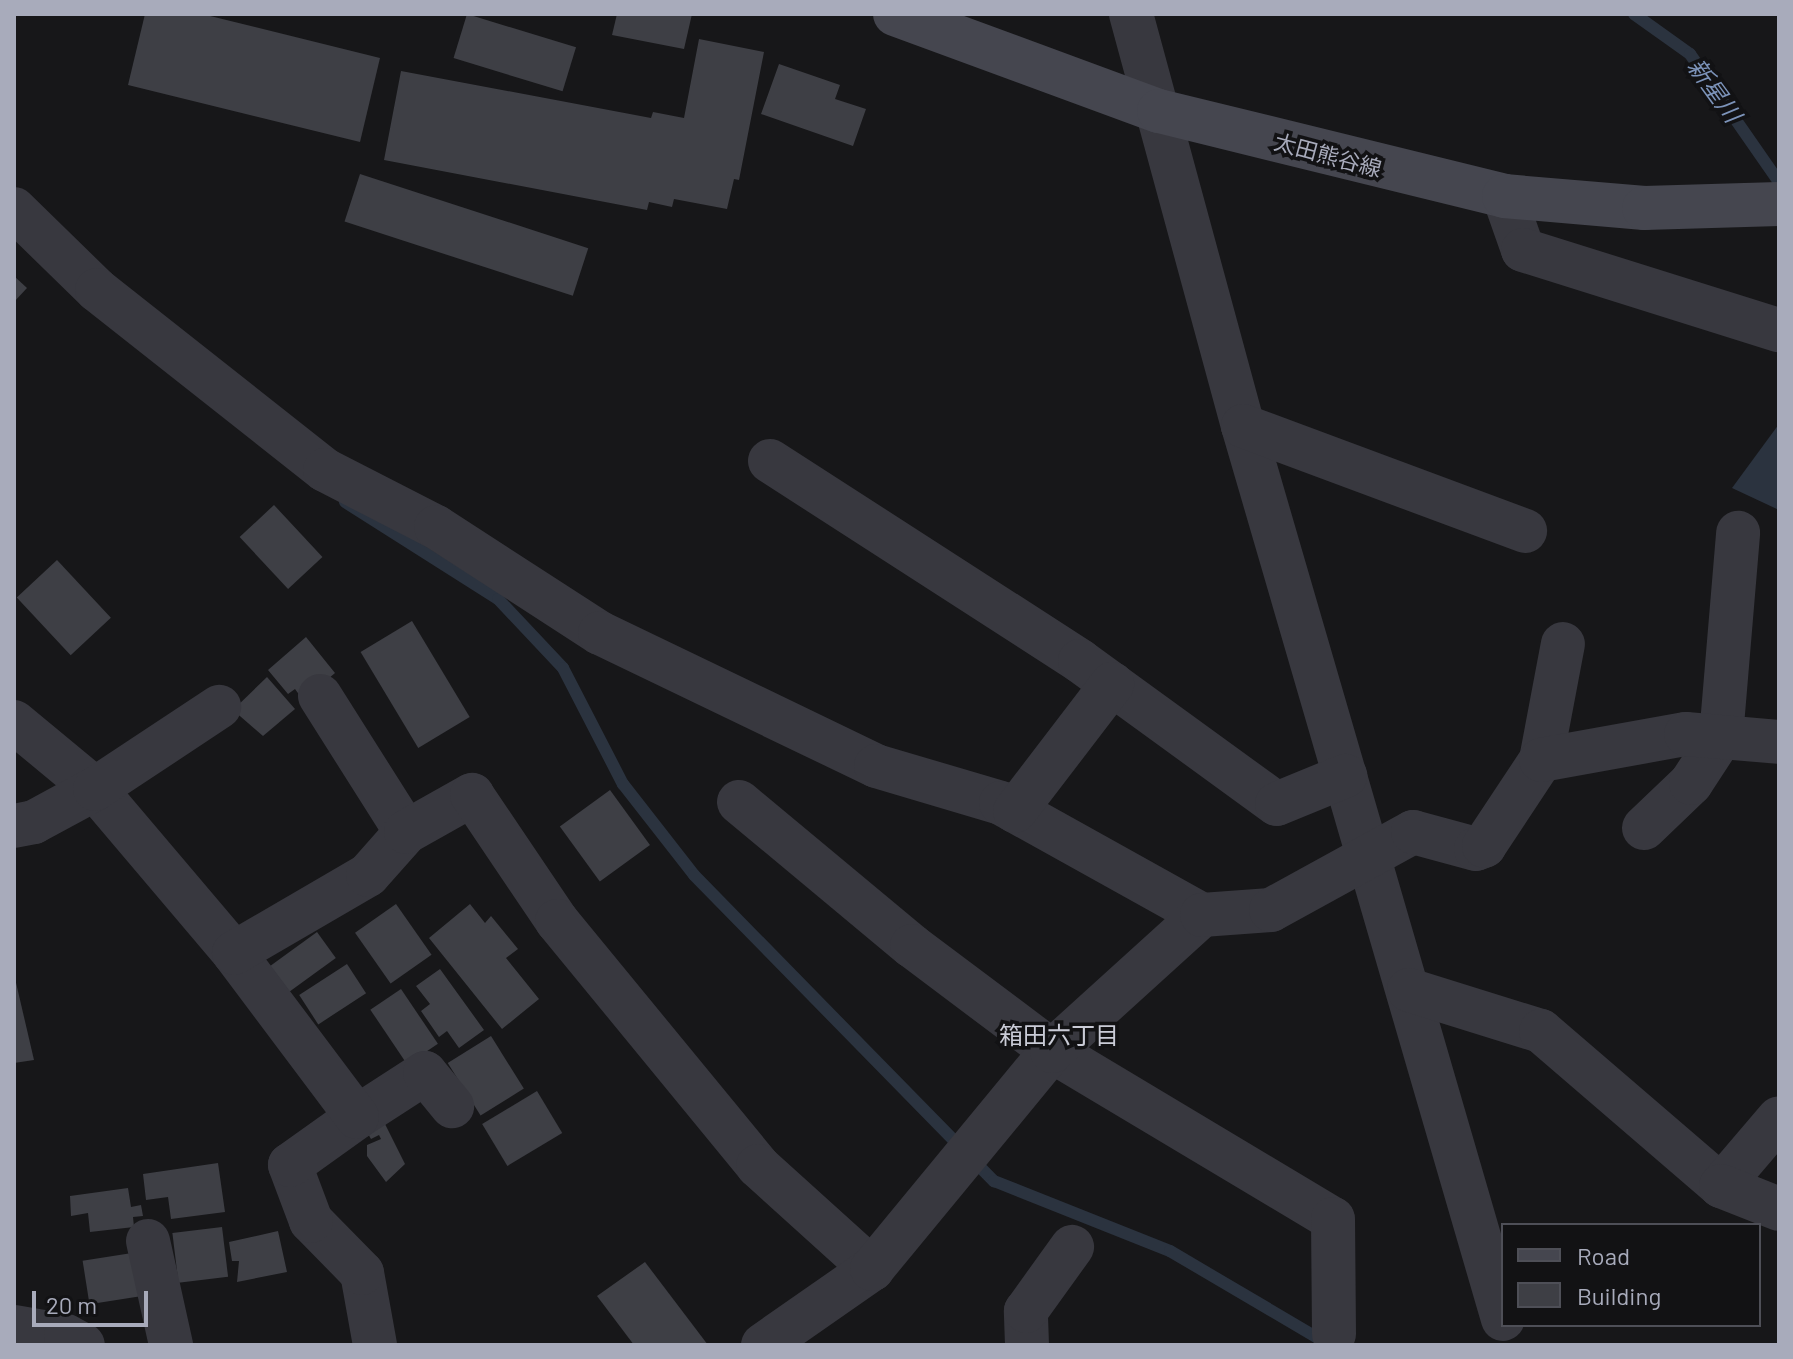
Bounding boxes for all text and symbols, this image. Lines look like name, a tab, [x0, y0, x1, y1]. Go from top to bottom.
water label: 新星川	[1682, 52, 1748, 128]
street label: 太田熊谷線	[1271, 128, 1385, 182]
district label: 箱田六丁目	[999, 1021, 1119, 1049]
legend	[1501, 1223, 1761, 1327]
text: Road	[1577, 1241, 1630, 1270]
scale bar	[36, 1275, 152, 1325]
text: Building	[1577, 1281, 1661, 1310]
text: 20 m	[46, 1290, 97, 1319]

